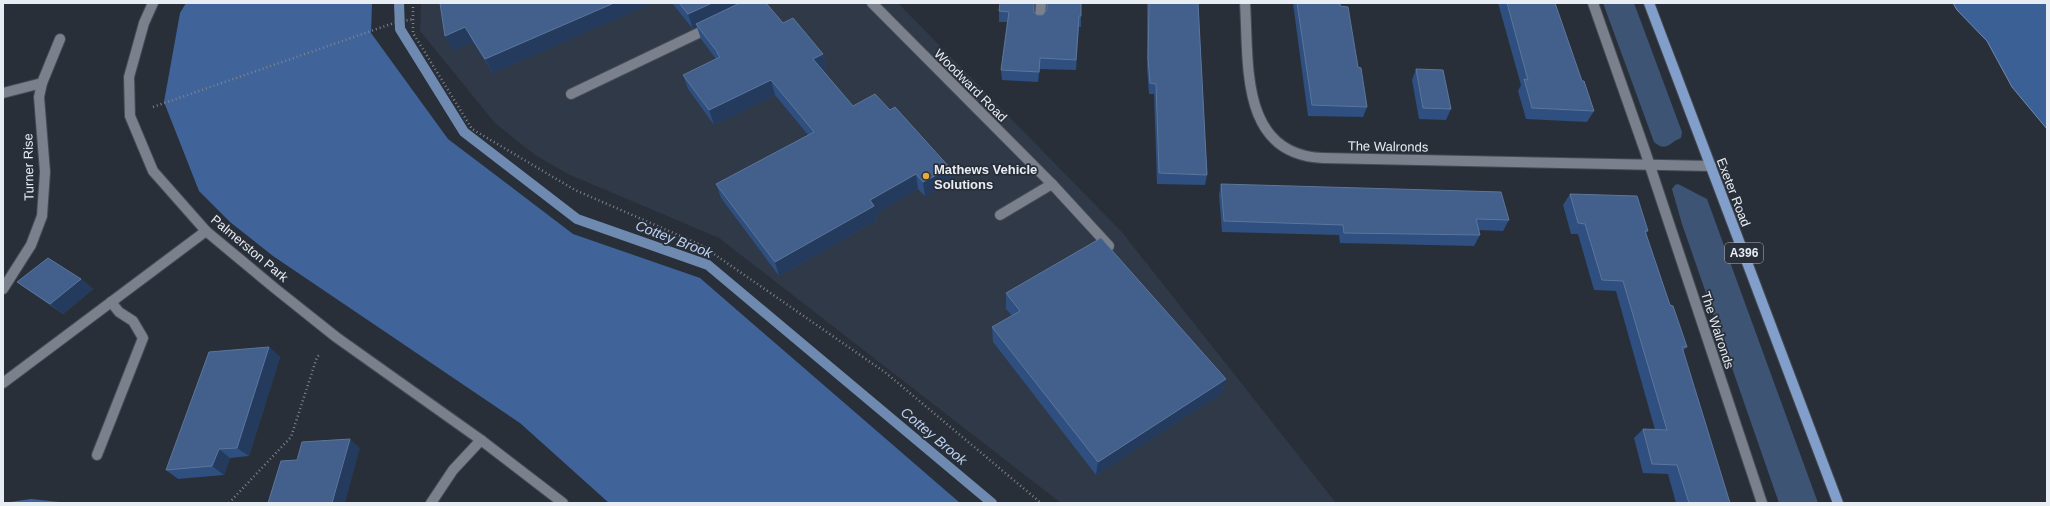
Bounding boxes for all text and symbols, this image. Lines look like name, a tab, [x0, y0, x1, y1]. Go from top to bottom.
street label: Woodward Road	[931, 46, 1010, 125]
street label: Turner Rise	[20, 133, 37, 201]
street label: The Walronds	[1348, 138, 1429, 155]
street label: Exeter Road	[1714, 156, 1753, 229]
place label: Mathews Vehicle Solutions	[934, 162, 1037, 192]
marker: Mathews Vehicle Solutions	[921, 171, 931, 181]
street label: Palmerston Park	[208, 212, 292, 285]
water label: Cottey Brook	[633, 217, 716, 261]
road number: A396	[1725, 243, 1763, 263]
street label: The Walronds	[1698, 290, 1737, 371]
water label: Cottey Brook	[898, 404, 971, 469]

